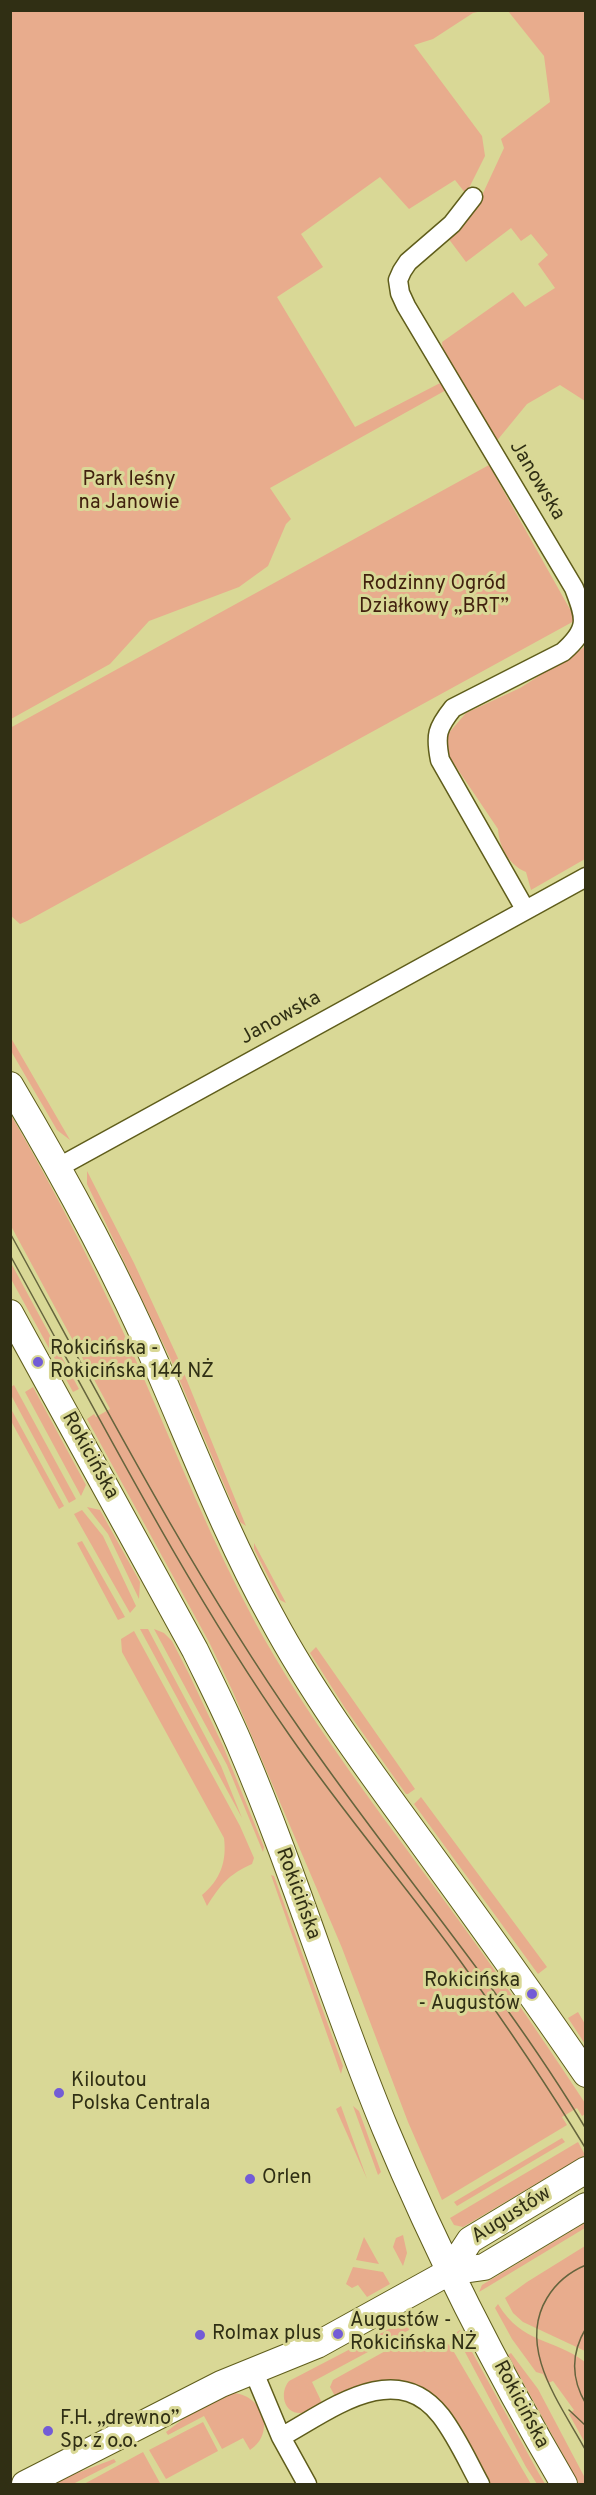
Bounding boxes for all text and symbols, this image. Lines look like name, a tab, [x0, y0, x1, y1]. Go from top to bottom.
street label: Janowska	[503, 437, 569, 525]
park label: Park leśny na Janowie	[79, 469, 179, 516]
park label: Rodzinny Ogród Działkowy „BRT”	[359, 573, 509, 620]
street label: Janowska	[237, 987, 325, 1051]
place label: Rokicińska - Rokicińska 144 NŻ	[50, 1338, 214, 1385]
marker: Rokicińska - Rokicińska 144 NŻ	[31, 1355, 45, 1369]
street label: Rokicińska	[55, 1408, 123, 1504]
street label: Rokicińska	[269, 1845, 325, 1943]
place label: Rokicińska - Augustów	[418, 1970, 520, 2017]
marker: Rokicińska - Augustów	[525, 1987, 539, 2001]
place label: Kiloutou Polska Centrala	[71, 2070, 210, 2117]
marker: Kiloutou Polska Centrala	[52, 2086, 66, 2100]
place label: Orlen	[262, 2167, 312, 2191]
marker: Orlen	[243, 2172, 257, 2186]
street label: Augustów	[468, 2182, 556, 2250]
place label: Augustów - Rokicińska NŻ	[350, 2310, 477, 2357]
place label: Rolmax plus	[212, 2323, 321, 2347]
marker: Augustów - Rokicińska NŻ	[331, 2327, 345, 2341]
marker: Rolmax plus	[193, 2328, 207, 2342]
street label: Rokicińska	[487, 2357, 553, 2453]
place label: F.H. „drewno” Sp. z o.o.	[60, 2408, 179, 2455]
marker: F.H. „drewno” Sp. z o.o.	[41, 2424, 55, 2438]

